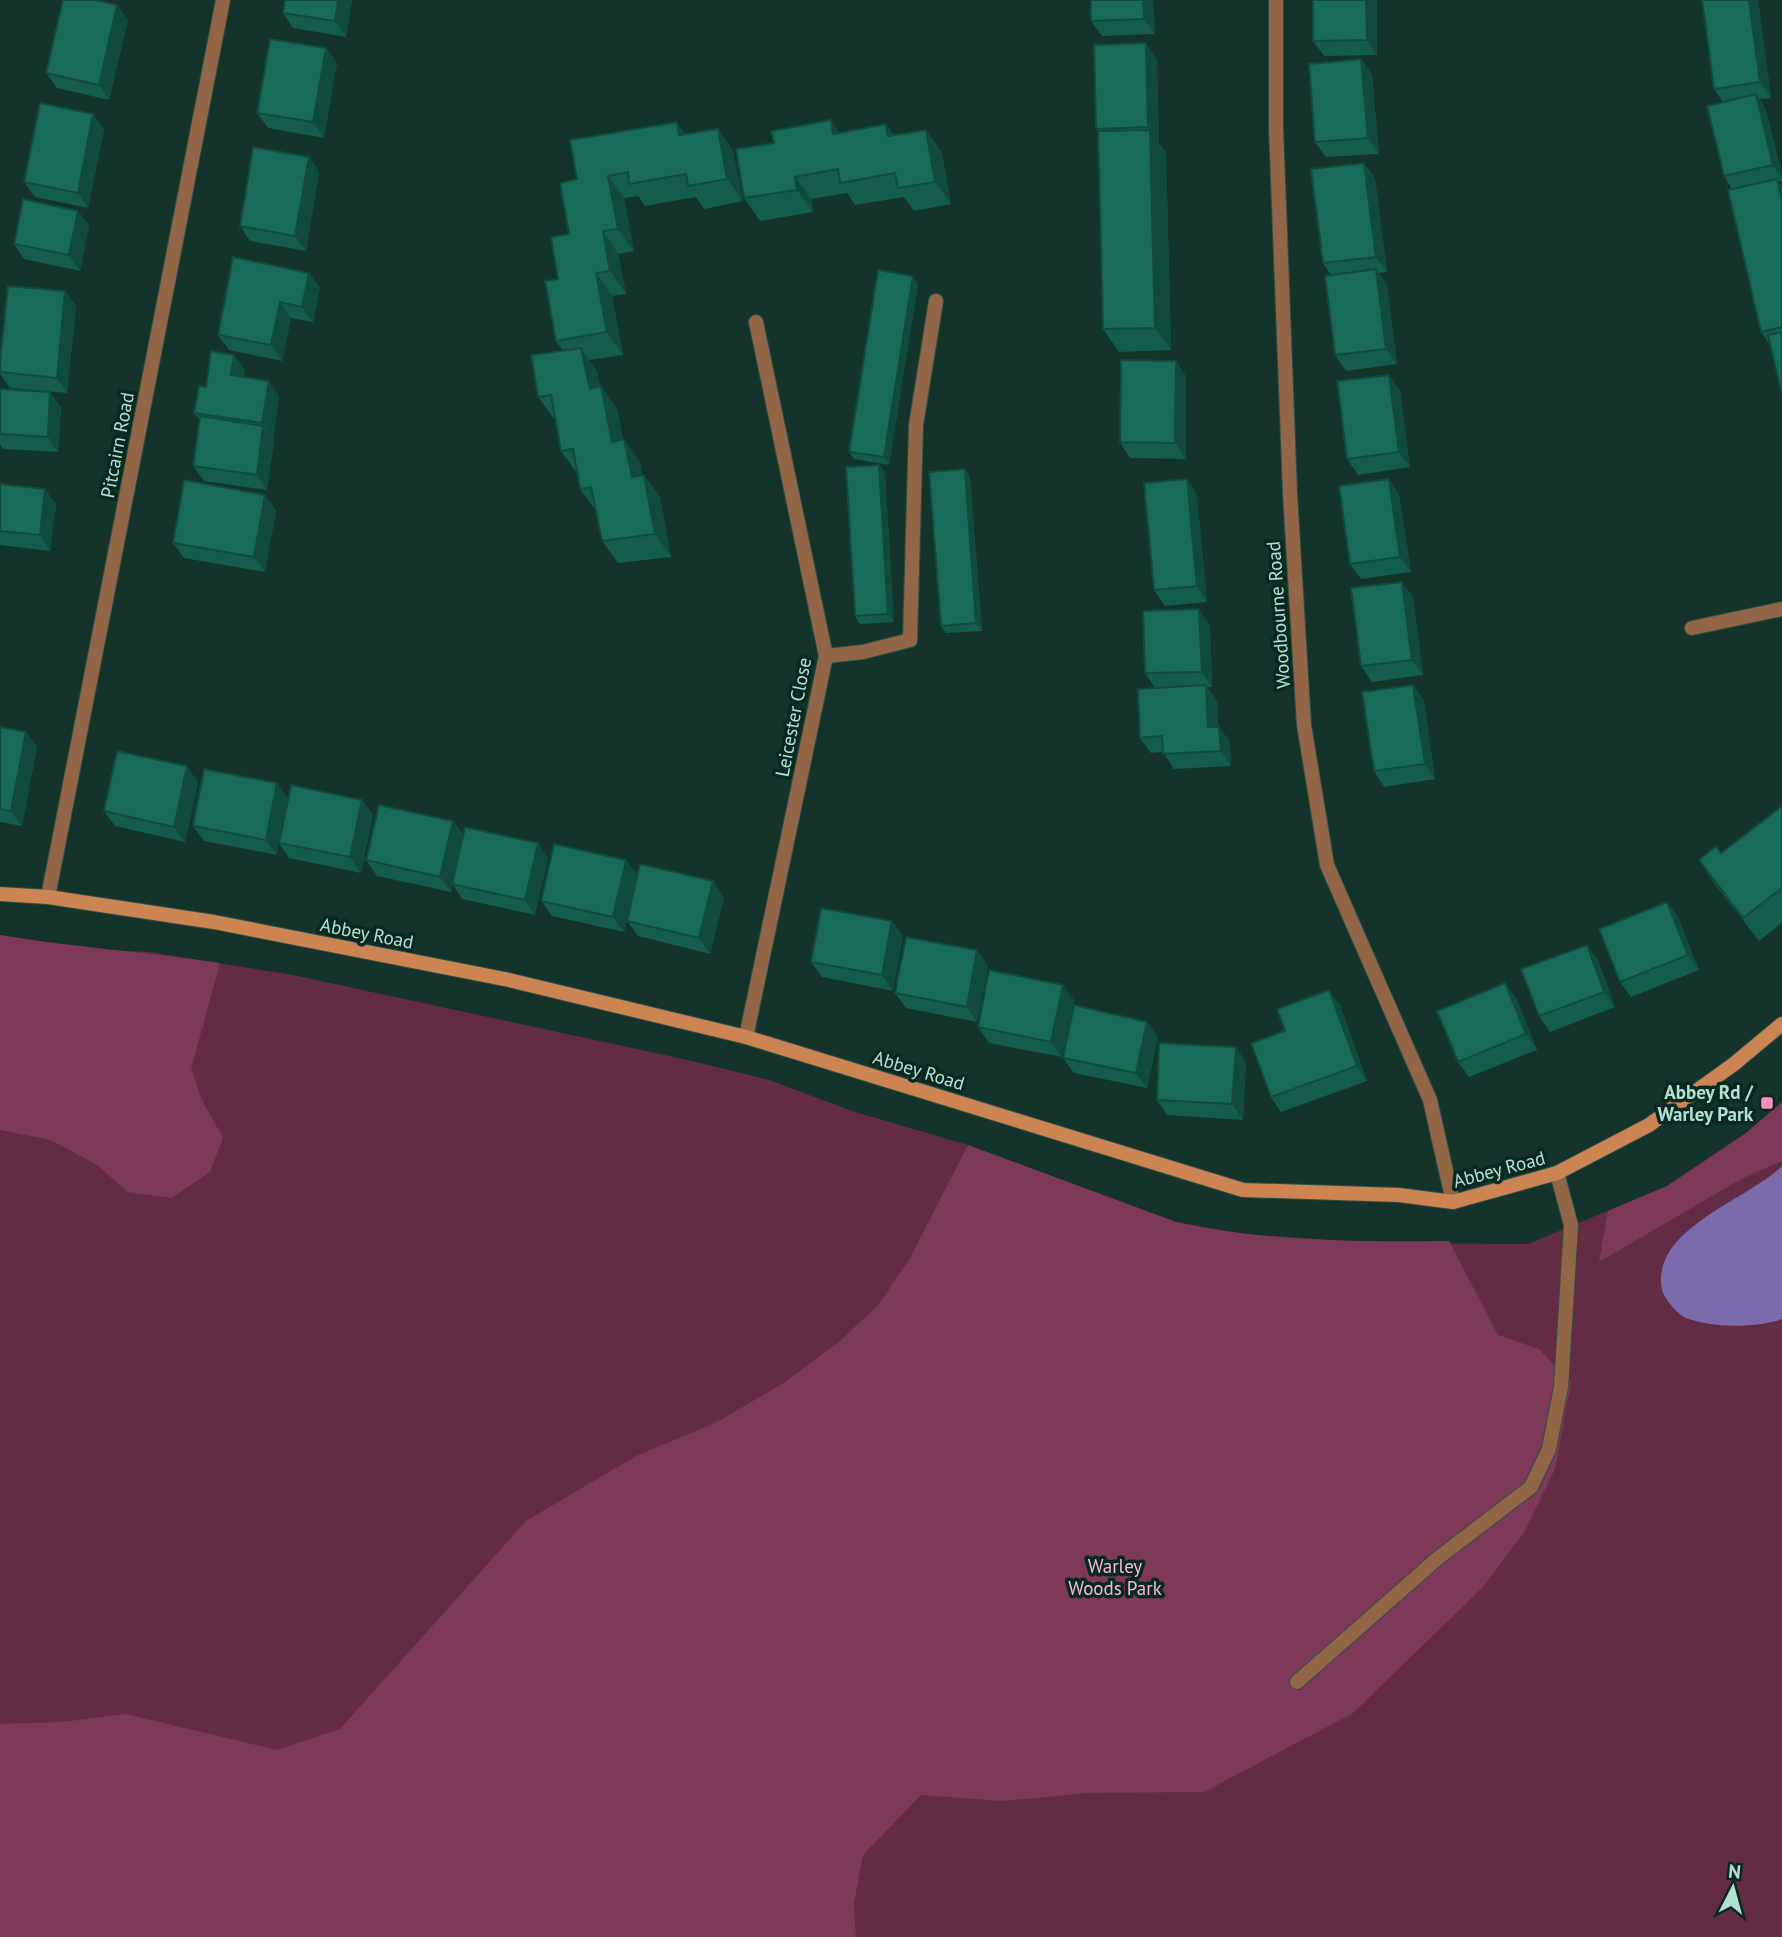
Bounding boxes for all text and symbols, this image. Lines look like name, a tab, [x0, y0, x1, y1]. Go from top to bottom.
street label: Pitcairn Road	[95, 390, 139, 500]
street label: Woodbourne Road	[1261, 540, 1295, 690]
street label: Leicester Close	[770, 655, 816, 779]
street label: Abbey Road	[318, 912, 416, 954]
street label: Abbey Road	[870, 1045, 968, 1095]
place label: Abbey Rd / Warley Park	[1658, 1080, 1754, 1126]
marker: Abbey Rd / Warley Park	[1759, 1095, 1775, 1111]
street label: Abbey Road	[1450, 1145, 1548, 1193]
park label: Warley Woods Park	[1068, 1554, 1162, 1600]
north arrow	[1698, 1853, 1768, 1923]
text: N	[1727, 1859, 1742, 1884]

